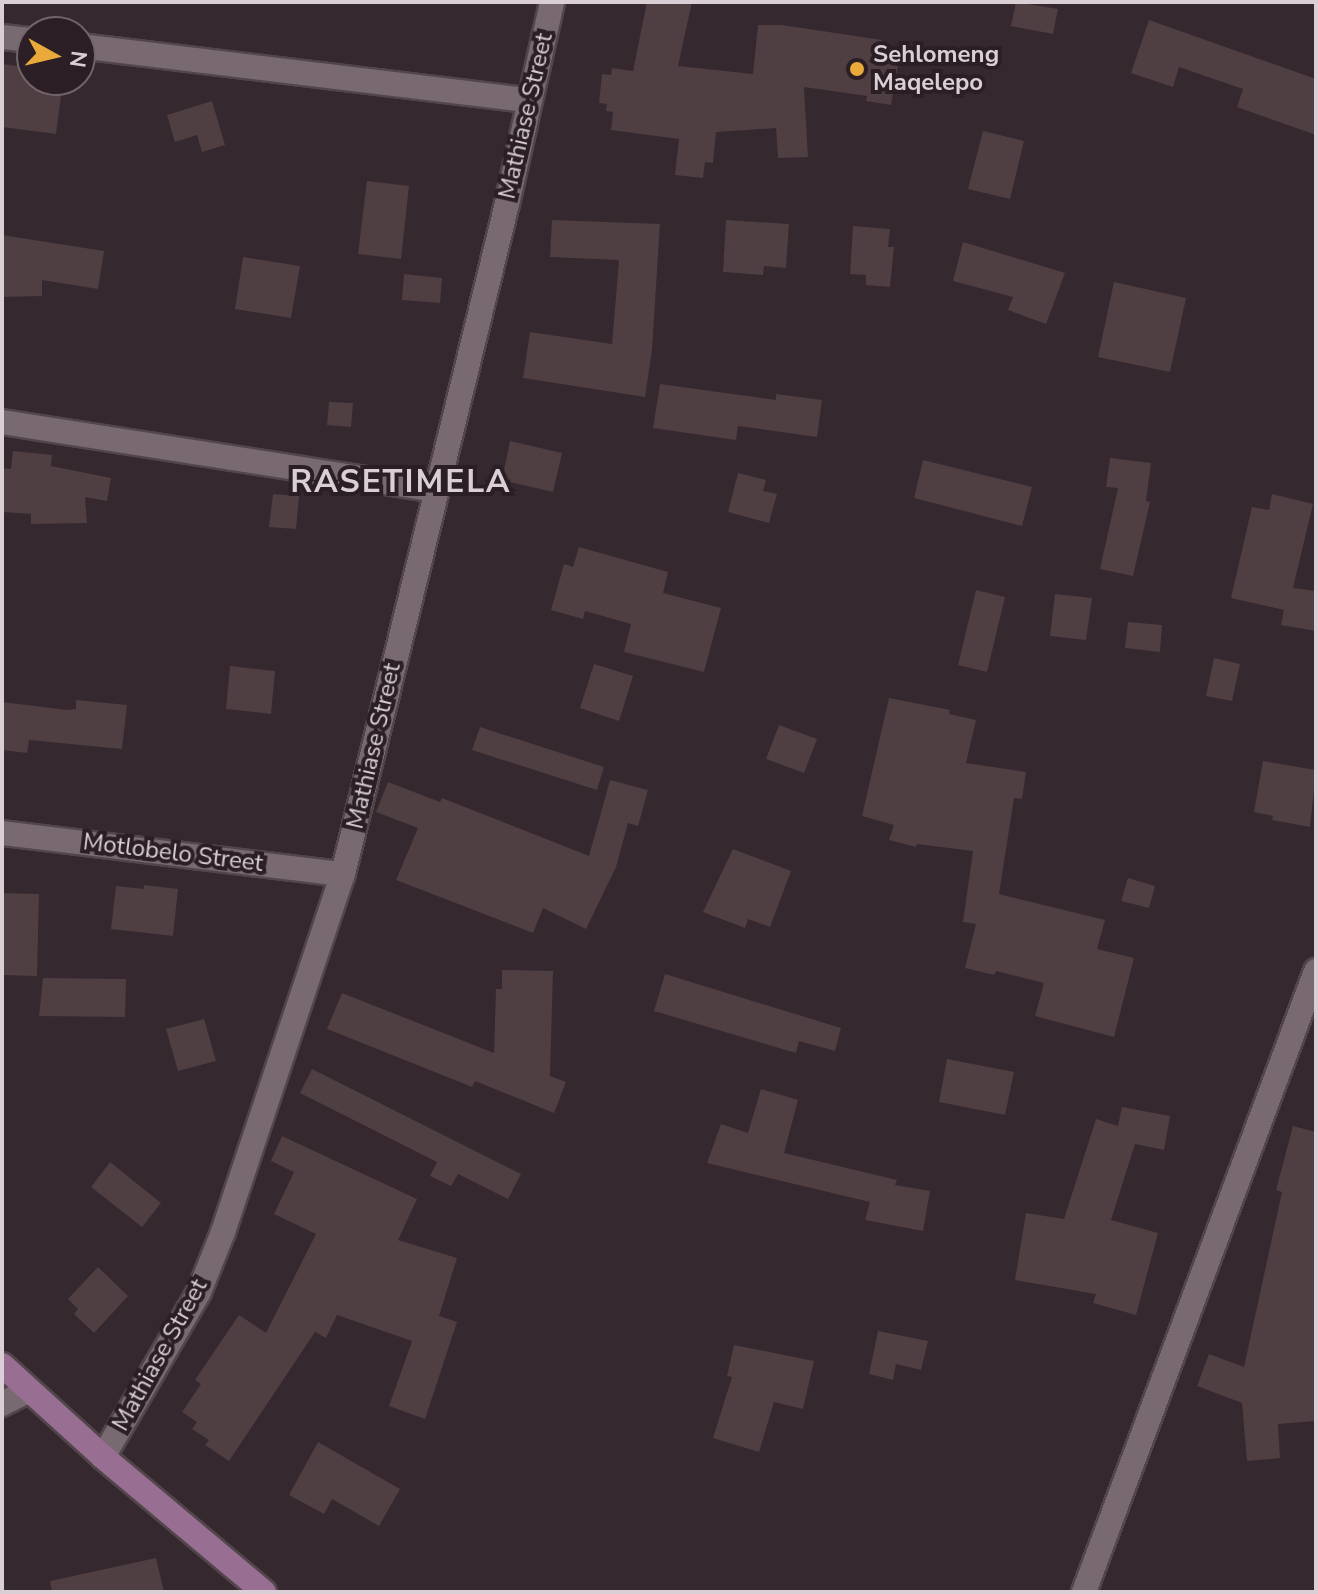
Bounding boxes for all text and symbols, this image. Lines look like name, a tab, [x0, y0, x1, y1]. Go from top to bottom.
north arrow	[16, 16, 96, 96]
street label: Mathiase Street	[493, 30, 559, 202]
place label: Sehlomeng Maqelepo	[873, 41, 999, 97]
text: N	[62, 49, 94, 69]
marker: Sehlomeng Maqelepo	[848, 60, 866, 78]
district label: RASETIMELA	[290, 463, 512, 501]
street label: Mathiase Street	[341, 660, 407, 832]
street label: Motlobelo Street	[81, 828, 265, 878]
street label: Mathiase Street	[106, 1274, 214, 1436]

